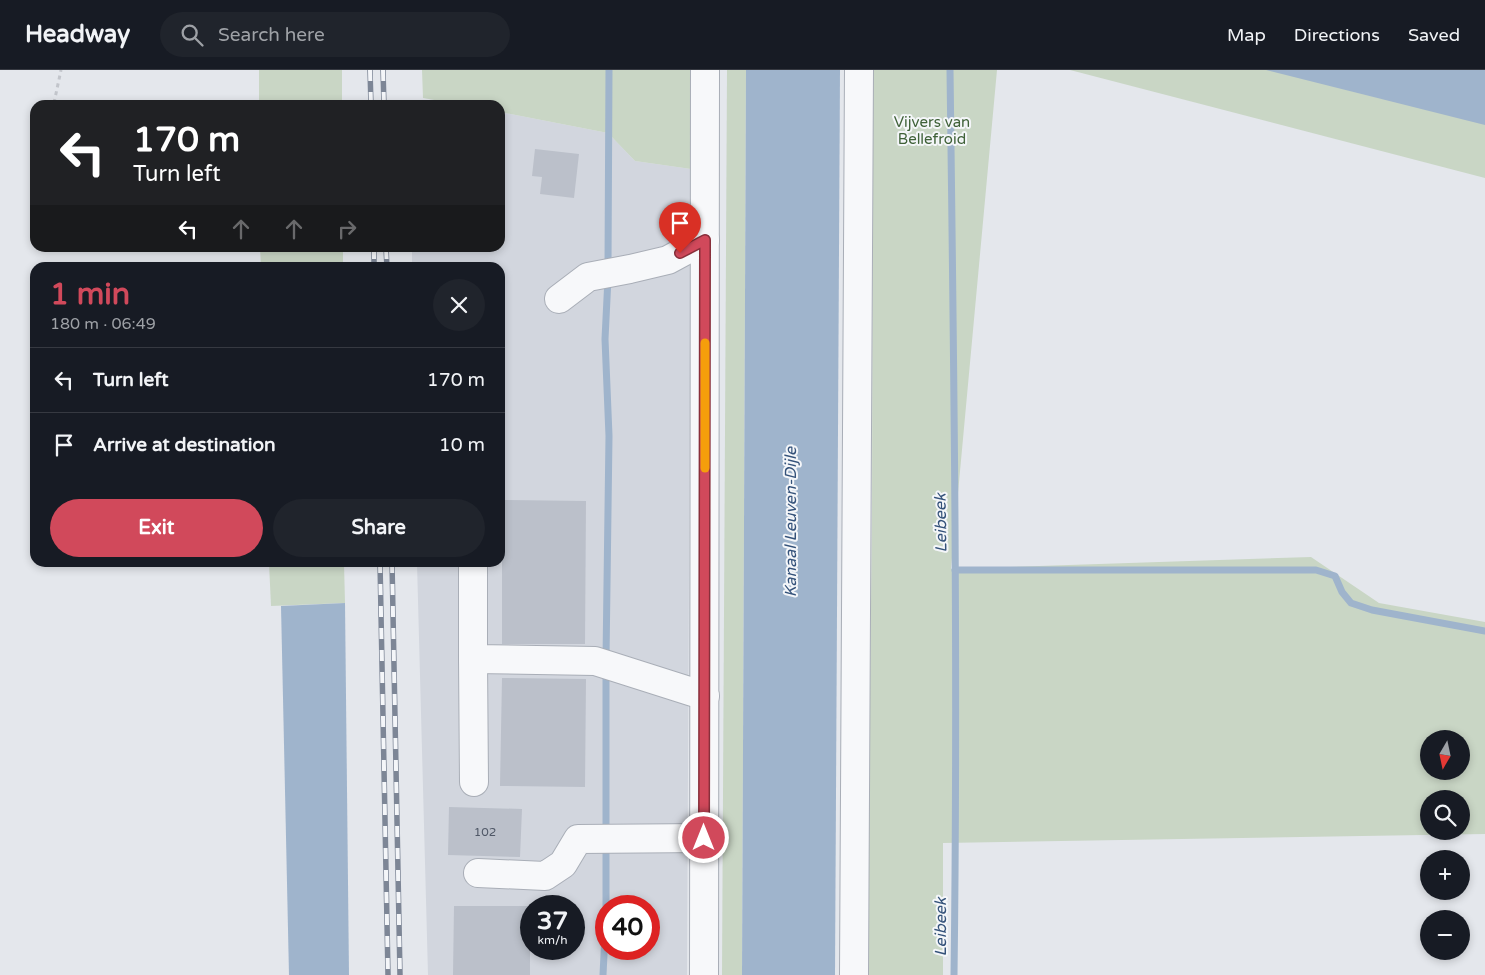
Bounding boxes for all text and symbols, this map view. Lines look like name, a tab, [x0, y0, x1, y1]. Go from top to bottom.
search box	[160, 12, 510, 57]
text: Headway	[25, 20, 130, 49]
icon: search	[178, 21, 206, 49]
text: Search here	[218, 24, 325, 46]
text: Map	[1227, 24, 1266, 46]
text: Directions	[1294, 24, 1380, 46]
text: Saved	[1408, 24, 1460, 46]
park label: Vijvers van Bellefroid	[894, 113, 970, 148]
text: 170 m	[133, 119, 240, 161]
icon: left	[50, 120, 115, 185]
text: Turn left	[133, 161, 221, 187]
pin	[659, 202, 701, 253]
icon: arrive	[666, 209, 694, 237]
icon: left	[174, 215, 202, 243]
icon: ahead	[227, 215, 255, 243]
icon: ahead	[280, 215, 308, 243]
icon: right	[333, 215, 361, 243]
text: 1 min	[50, 276, 130, 313]
button: close	[433, 279, 485, 331]
text: 180 m · 06:49	[50, 314, 156, 334]
icon: left	[50, 366, 78, 394]
text: Turn left	[93, 369, 169, 391]
text: 170 m	[427, 369, 485, 391]
icon: arrive	[50, 431, 78, 459]
text: Arrive at destination	[93, 434, 276, 456]
text: 10 m	[439, 434, 485, 456]
water label: Kanaal Leuven-Dijle	[781, 446, 801, 597]
water label: Leibeek	[930, 492, 952, 553]
button: Exit	[50, 499, 263, 557]
button: Share	[273, 499, 485, 557]
north arrow	[1420, 730, 1470, 780]
map controls	[1420, 730, 1470, 960]
button: search	[1420, 790, 1470, 840]
position arrow	[677, 811, 729, 863]
house number: 102	[474, 825, 496, 839]
button: +	[1420, 850, 1470, 900]
speed limit sign: 40	[595, 895, 660, 960]
water label: Leibeek	[931, 896, 951, 957]
text: 37	[537, 906, 568, 936]
button: −	[1420, 910, 1470, 960]
text: km/h	[537, 933, 568, 947]

